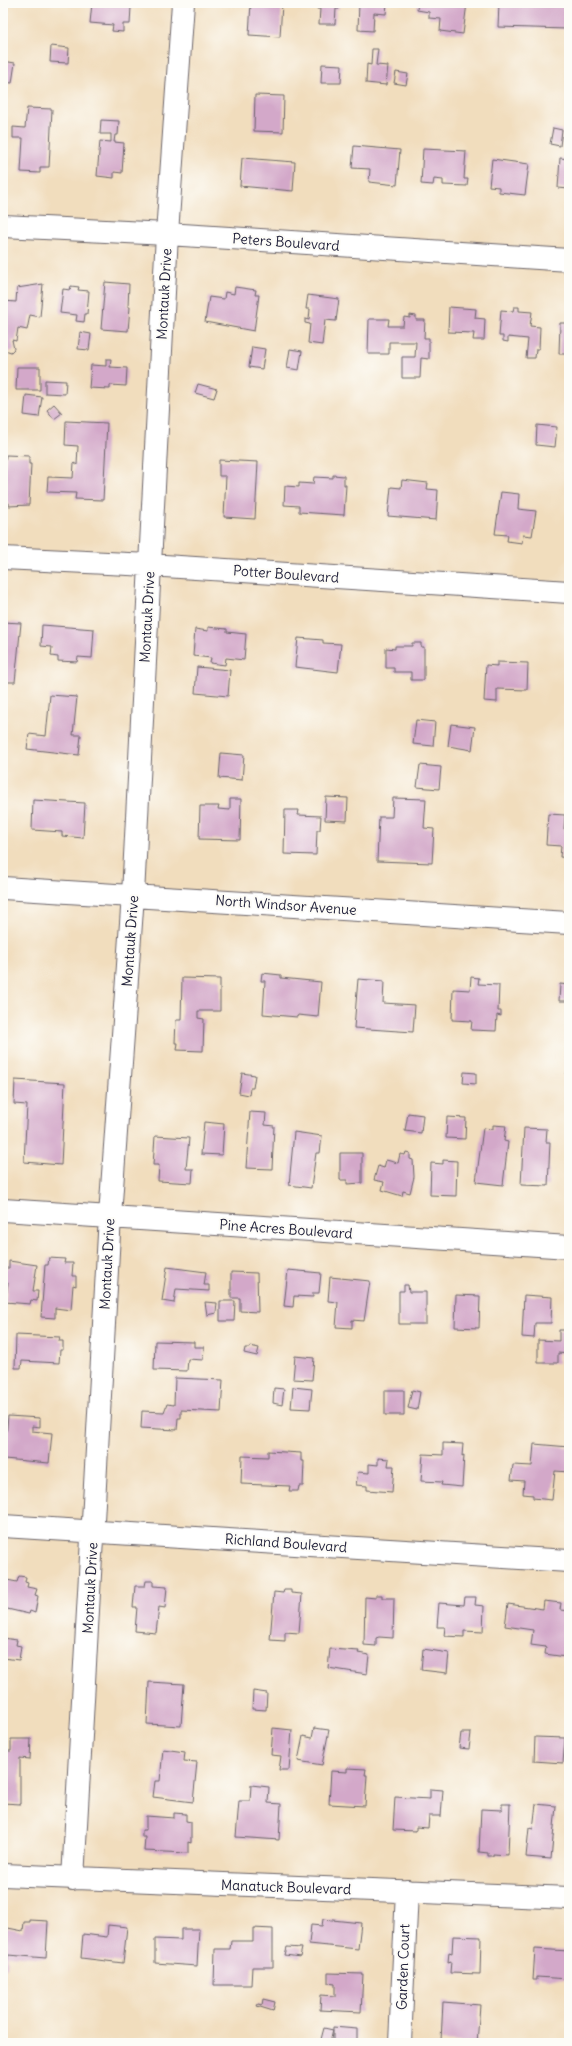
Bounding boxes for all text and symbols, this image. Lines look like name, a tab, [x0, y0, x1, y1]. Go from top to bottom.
street label: Peters Boulevard	[232, 229, 340, 255]
street label: Montauk Drive	[153, 248, 175, 340]
street label: Potter Boulevard	[232, 561, 340, 587]
street label: Montauk Drive	[136, 571, 158, 663]
street label: North Windsor Avenue	[215, 891, 357, 919]
street label: Montauk Drive	[118, 895, 142, 987]
street label: Pine Acres Boulevard	[219, 1215, 353, 1243]
street label: Montauk Drive	[96, 1218, 118, 1310]
street label: Richland Boulevard	[224, 1530, 348, 1556]
street label: Montauk Drive	[79, 1542, 101, 1634]
street label: Manatuck Boulevard	[221, 1876, 351, 1898]
street label: Garden Court	[392, 1923, 414, 2010]

